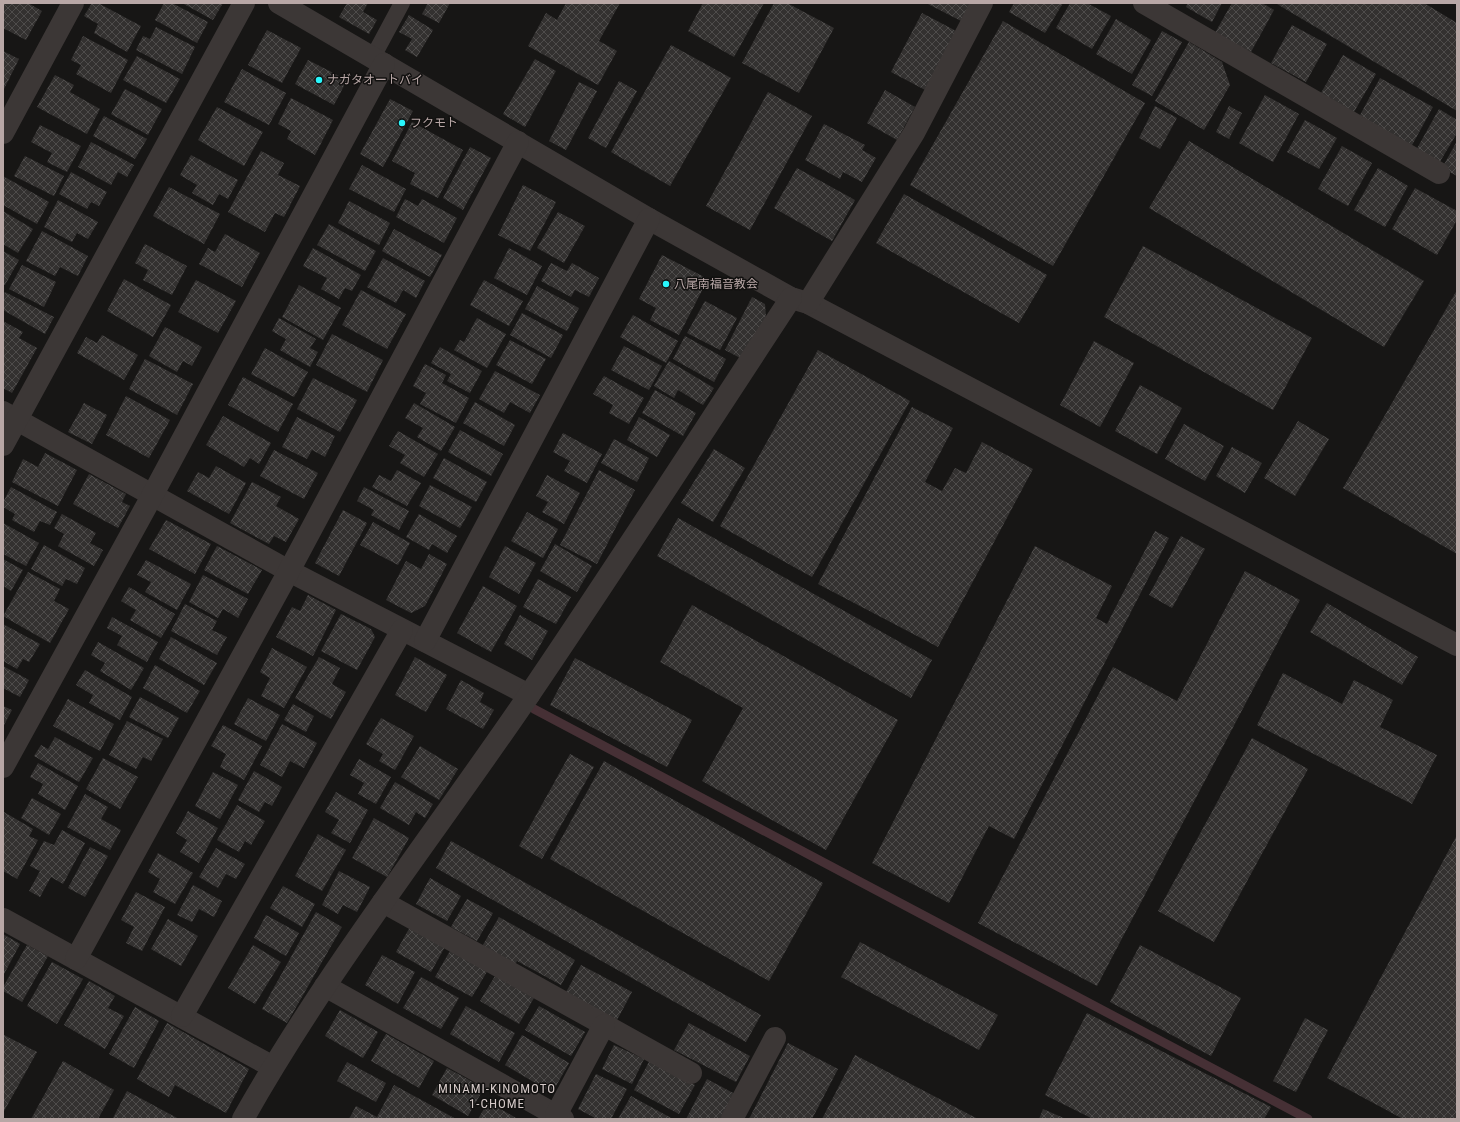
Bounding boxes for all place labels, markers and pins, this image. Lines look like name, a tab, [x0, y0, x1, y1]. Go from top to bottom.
place label: ナガタオートバイ	[327, 73, 423, 87]
marker: ナガタオートバイ	[314, 75, 324, 85]
place label: フクモト	[410, 116, 458, 130]
marker: フクモト	[397, 118, 407, 128]
place label: 八尾南福音教会	[674, 277, 758, 291]
marker: 八尾南福音教会	[661, 279, 671, 289]

